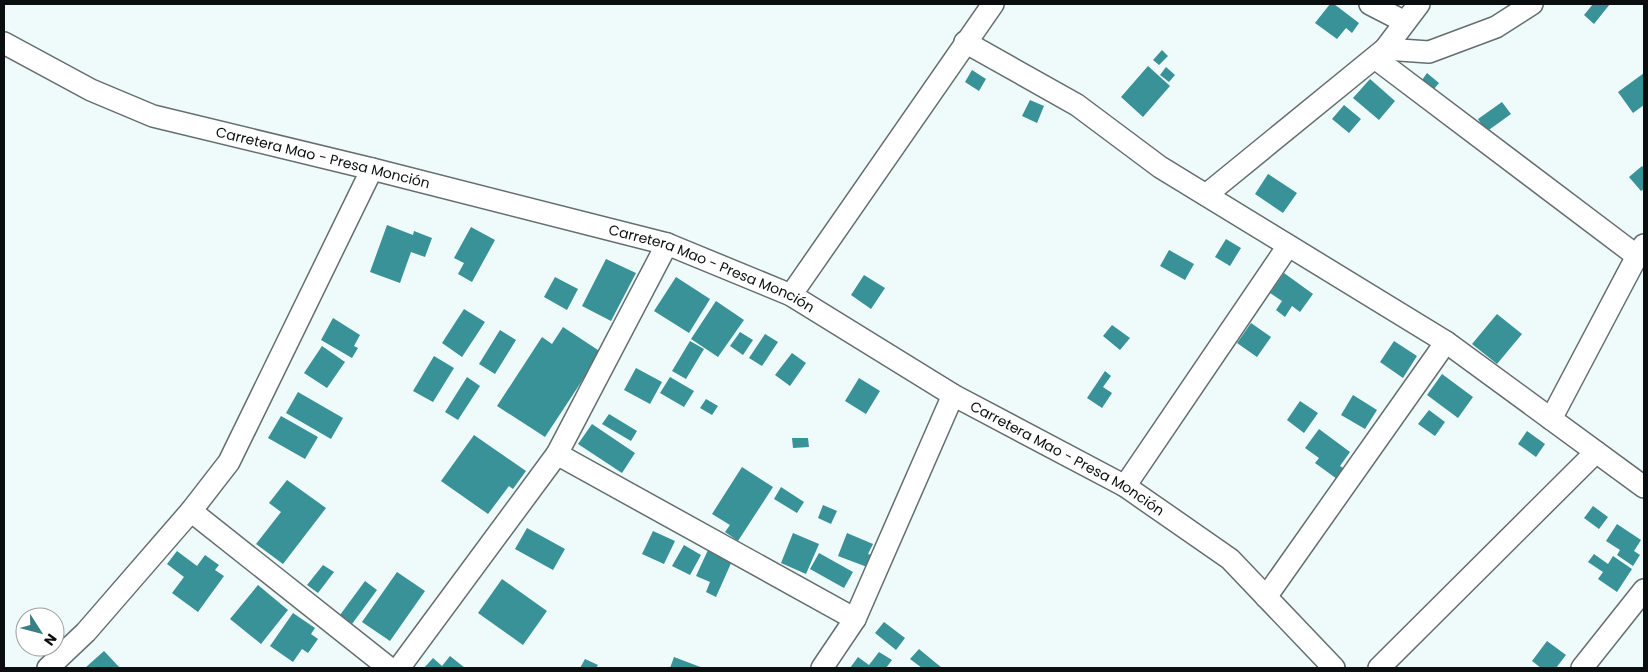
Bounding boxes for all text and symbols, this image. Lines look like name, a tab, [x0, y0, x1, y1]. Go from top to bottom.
street label: Carretera Mao - Presa Monción	[214, 122, 432, 193]
street label: Carretera Mao - Presa Monción	[607, 220, 818, 317]
street label: Carretera Mao - Presa Monción	[967, 396, 1169, 521]
north arrow	[15, 607, 65, 657]
text: N	[39, 630, 62, 650]

